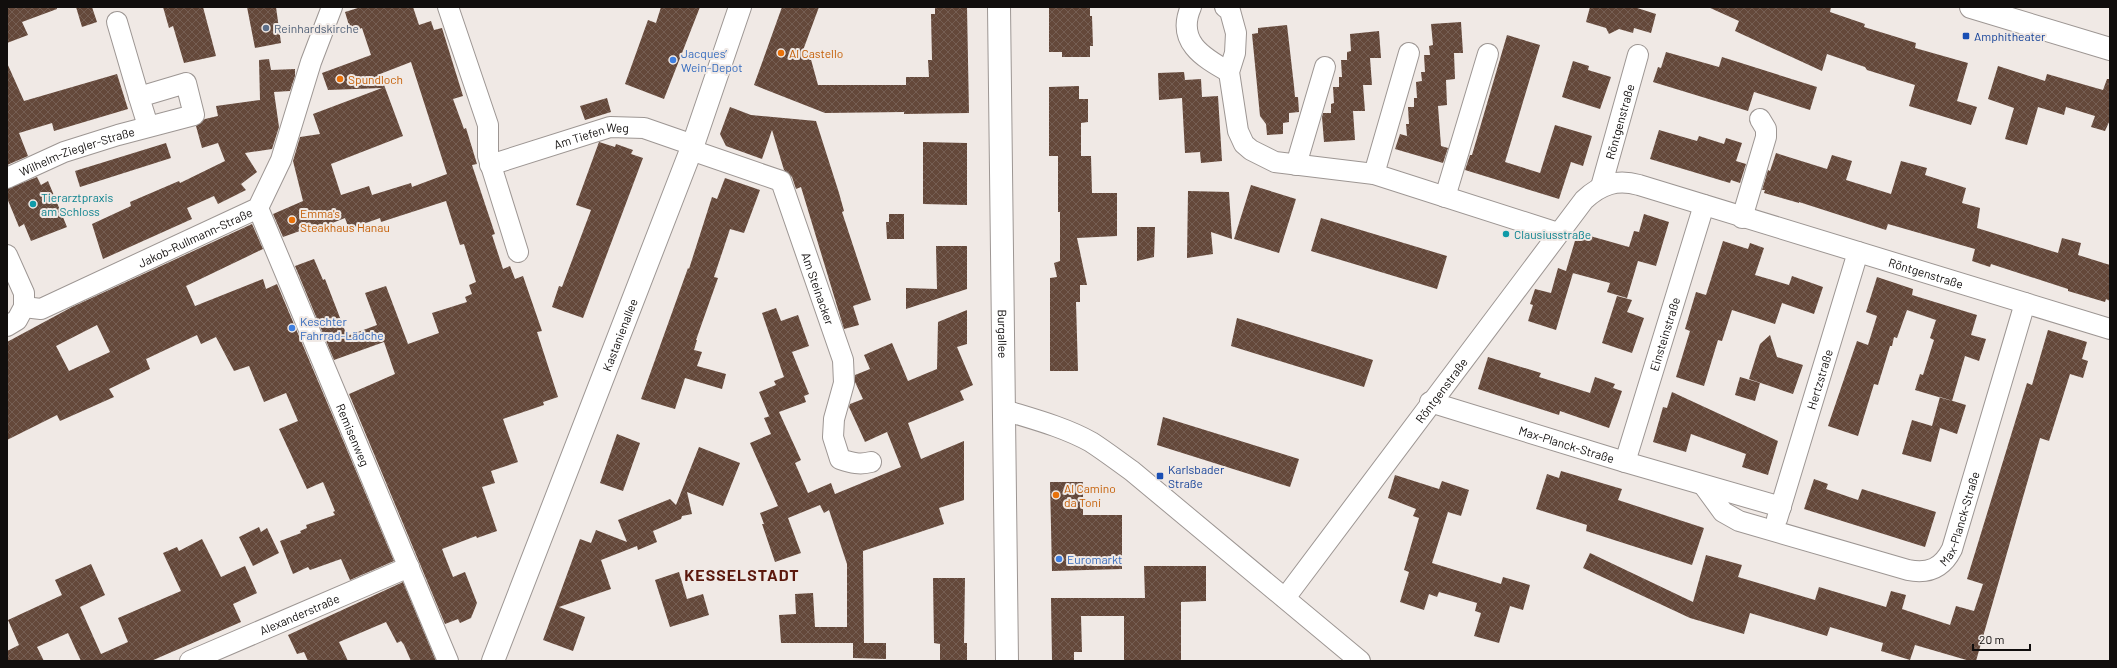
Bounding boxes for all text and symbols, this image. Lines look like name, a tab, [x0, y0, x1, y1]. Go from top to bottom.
place label: Reinhardskirche	[274, 21, 359, 35]
marker: Reinhardskirche	[261, 23, 271, 33]
place label: Amphitheater	[1974, 29, 2046, 43]
marker: Amphitheater	[1961, 31, 1971, 41]
place label: Jacques’ Wein-Depot	[681, 46, 743, 74]
place label: Al Castello	[789, 46, 843, 60]
marker: Al Castello	[776, 48, 786, 58]
marker: Jacques’ Wein-Depot	[668, 55, 678, 65]
place label: Spundloch	[348, 72, 403, 86]
marker: Spundloch	[335, 74, 345, 84]
street label: Röntgenstraße	[1602, 82, 1637, 161]
street label: Am Tiefen Weg	[552, 120, 629, 151]
street label: Wilhelm-Ziegler-Straße	[17, 124, 136, 179]
place label: Tierarztpraxis am Schloss	[41, 190, 114, 218]
marker: Tierarztpraxis am Schloss	[28, 199, 38, 209]
street label: Jakob-Rullmann-Straße	[136, 205, 254, 270]
place label: Emma's Steakhaus Hanau	[300, 206, 390, 234]
marker: Emma's Steakhaus Hanau	[287, 215, 297, 225]
place label: Clausiusstraße	[1514, 227, 1591, 241]
marker: Clausiusstraße	[1501, 229, 1511, 239]
street label: Am Steinacker	[799, 250, 837, 327]
street label: Röntgenstraße	[1887, 255, 1965, 291]
street label: Einsteinstraße	[1646, 295, 1682, 373]
street label: Kastanienallee	[599, 296, 640, 373]
street label: Burgallee	[996, 309, 1010, 359]
place label: Keschter Fahrrad-Lädche	[300, 314, 384, 342]
marker: Keschter Fahrrad-Lädche	[287, 323, 297, 333]
street label: Hertzstraße	[1804, 347, 1835, 411]
street label: Röntgenstraße	[1412, 355, 1470, 425]
street label: Remisenweg	[334, 401, 372, 468]
street label: Max-Planck-Straße	[1517, 423, 1616, 465]
place label: Karlsbader Straße	[1168, 462, 1225, 490]
street label: Max-Planck-Straße	[1936, 470, 1982, 569]
marker: Karlsbader Straße	[1155, 471, 1165, 481]
place label: Al Camino da Toni	[1064, 481, 1116, 509]
marker: Al Camino da Toni	[1051, 490, 1061, 500]
place label: Euromarkt	[1067, 552, 1122, 566]
marker: Euromarkt	[1054, 554, 1064, 564]
district label: KESSELSTADT	[684, 565, 800, 584]
street label: Alexanderstraße	[257, 591, 341, 637]
scale bar	[1973, 626, 2030, 652]
text: 20 m	[1979, 632, 2005, 646]

